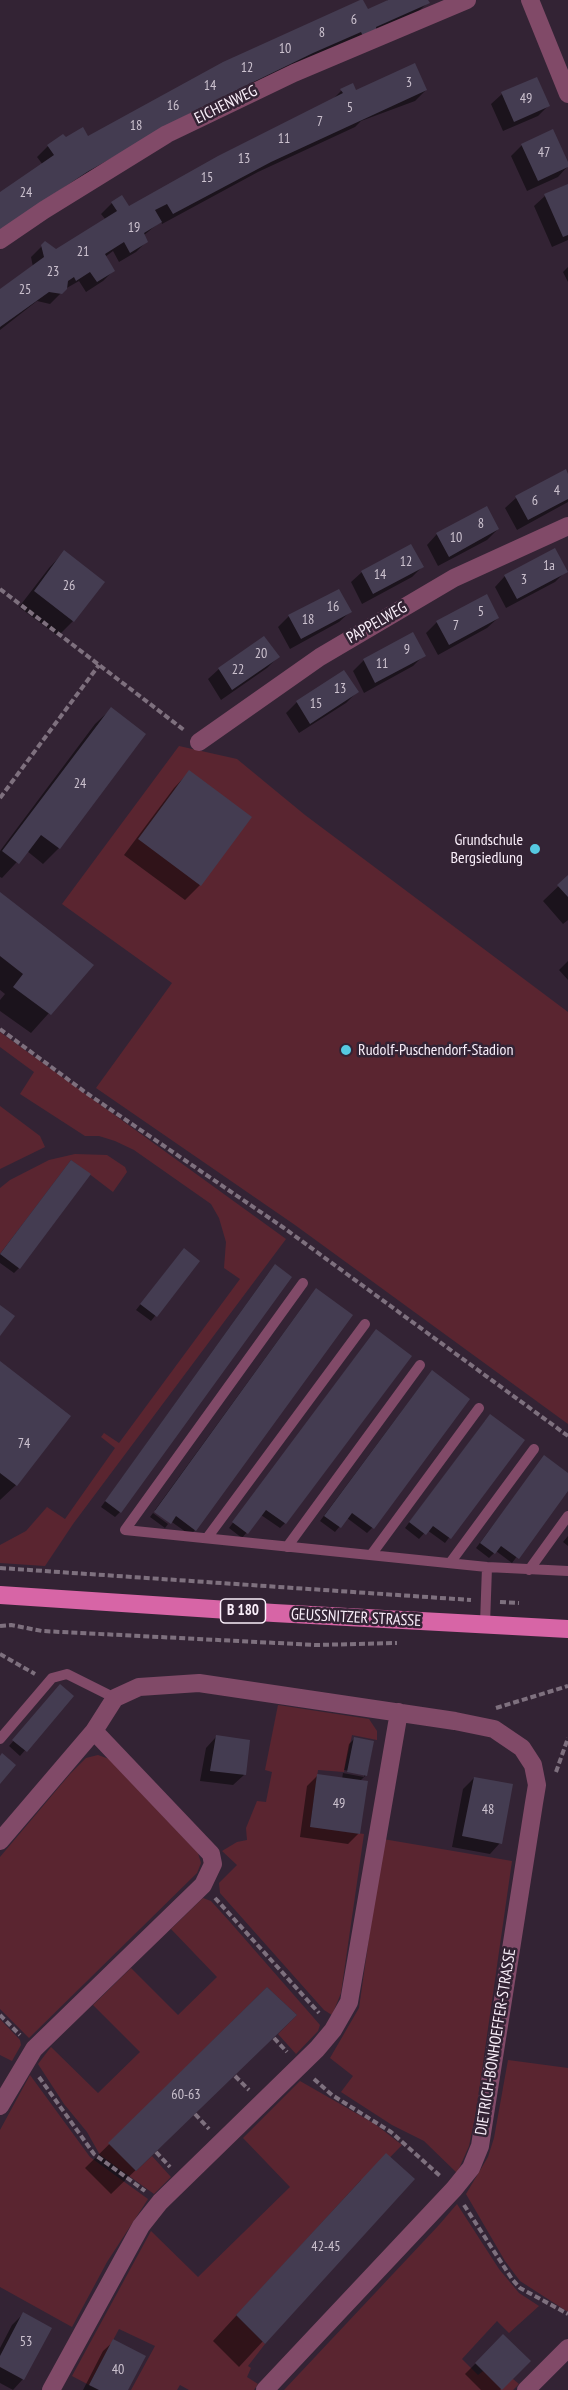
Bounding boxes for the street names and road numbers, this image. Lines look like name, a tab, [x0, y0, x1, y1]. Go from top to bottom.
street label: EICHENWEG	[191, 82, 261, 128]
street label: PAPPELWEG	[343, 598, 411, 648]
road number: B 180	[220, 1599, 266, 1623]
street label: GEUSSNITZER STRASSE	[290, 1605, 422, 1631]
street label: DIETRICH-BONHOEFFER-STRASSE	[472, 1947, 520, 2137]

